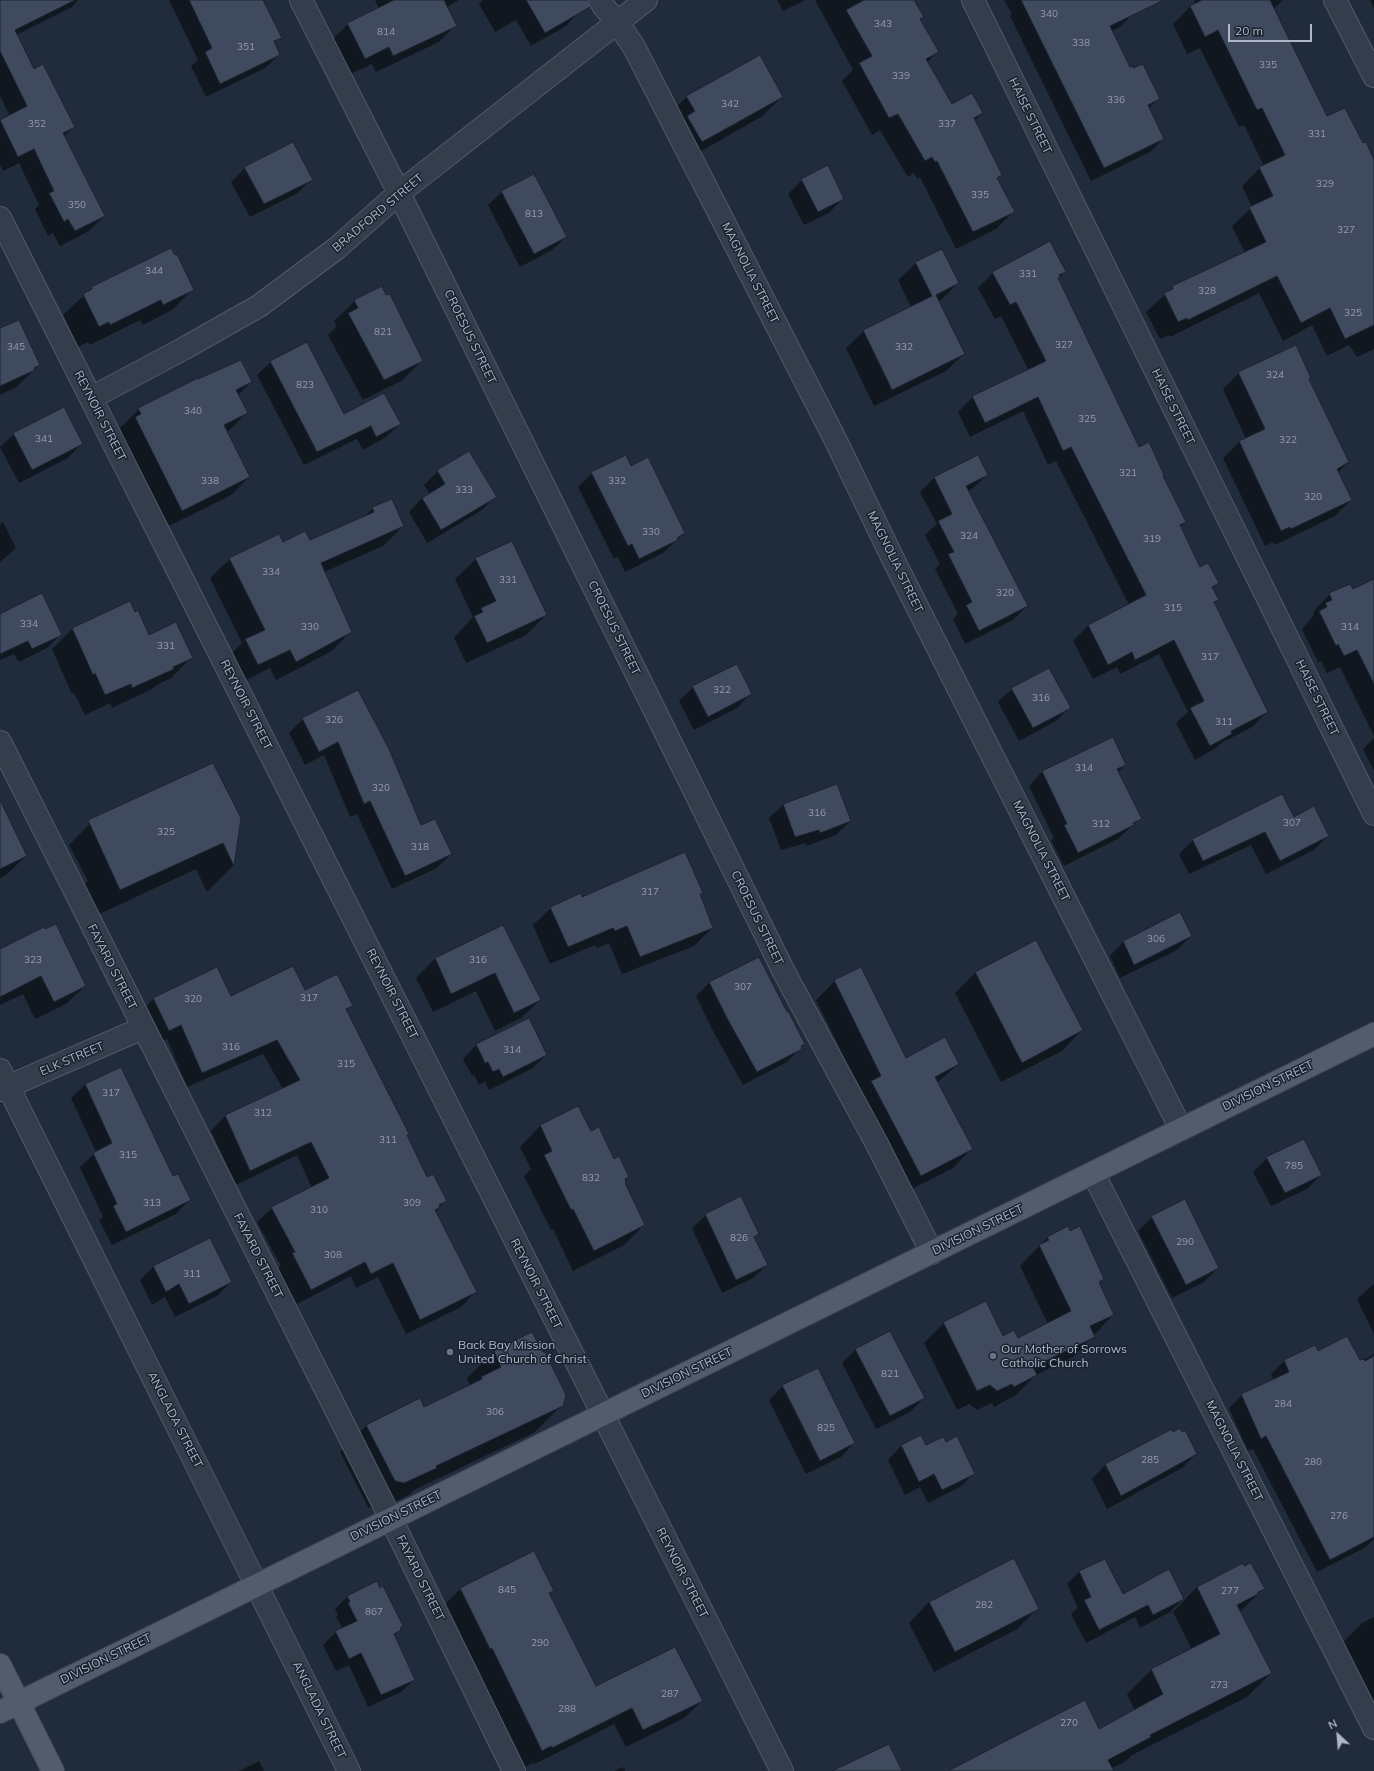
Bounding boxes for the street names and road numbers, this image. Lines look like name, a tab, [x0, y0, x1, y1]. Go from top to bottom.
street label: HAISE STREET	[1005, 76, 1055, 156]
street label: BRADFORD STREET	[330, 171, 426, 255]
street label: MAGNOLIA STREET	[718, 220, 782, 326]
street label: CROESUS STREET	[441, 287, 499, 387]
street label: HAISE STREET	[1148, 367, 1198, 447]
street label: REYNOIR STREET	[71, 368, 129, 464]
street label: MAGNOLIA STREET	[864, 509, 926, 615]
street label: CROESUS STREET	[585, 578, 643, 678]
street label: REYNOIR STREET	[217, 657, 275, 753]
street label: HAISE STREET	[1292, 658, 1342, 738]
street label: MAGNOLIA STREET	[1009, 798, 1073, 904]
street label: CROESUS STREET	[728, 868, 786, 968]
street label: FAYARD STREET	[84, 922, 140, 1012]
street label: REYNOIR STREET	[363, 946, 421, 1042]
street label: ELK STREET	[38, 1039, 106, 1079]
street label: DIVISION STREET	[1220, 1058, 1316, 1114]
street label: DIVISION STREET	[930, 1202, 1026, 1258]
street label: FAYARD STREET	[230, 1211, 286, 1301]
street label: REYNOIR STREET	[507, 1236, 565, 1332]
street label: DIVISION STREET	[639, 1345, 735, 1401]
street label: ANGLADA STREET	[144, 1369, 206, 1471]
street label: MAGNOLIA STREET	[1202, 1398, 1266, 1504]
street label: DIVISION STREET	[348, 1488, 444, 1544]
street label: REYNOIR STREET	[653, 1525, 711, 1621]
street label: FAYARD STREET	[393, 1533, 447, 1623]
street label: DIVISION STREET	[58, 1631, 154, 1687]
street label: ANGLADA STREET	[289, 1659, 349, 1761]

